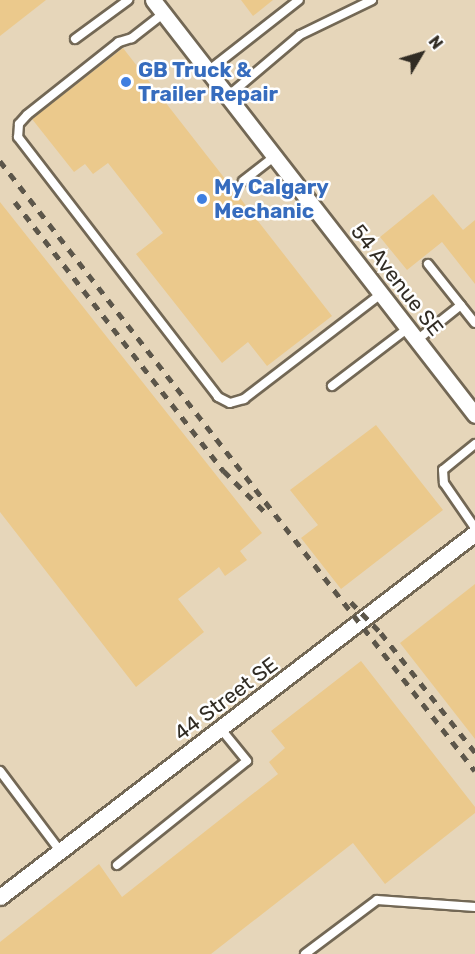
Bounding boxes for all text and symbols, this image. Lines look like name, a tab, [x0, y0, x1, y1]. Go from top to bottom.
north arrow	[391, 24, 451, 84]
text: N	[425, 32, 447, 53]
place label: GB Truck & Trailer Repair	[138, 57, 278, 107]
marker: GB Truck & Trailer Repair	[119, 75, 133, 89]
place label: My Calgary Mechanic	[214, 174, 329, 224]
marker: My Calgary Mechanic	[195, 192, 209, 206]
street label: 54 Avenue SE	[345, 219, 449, 341]
street label: 44 Street SE	[169, 652, 283, 746]

